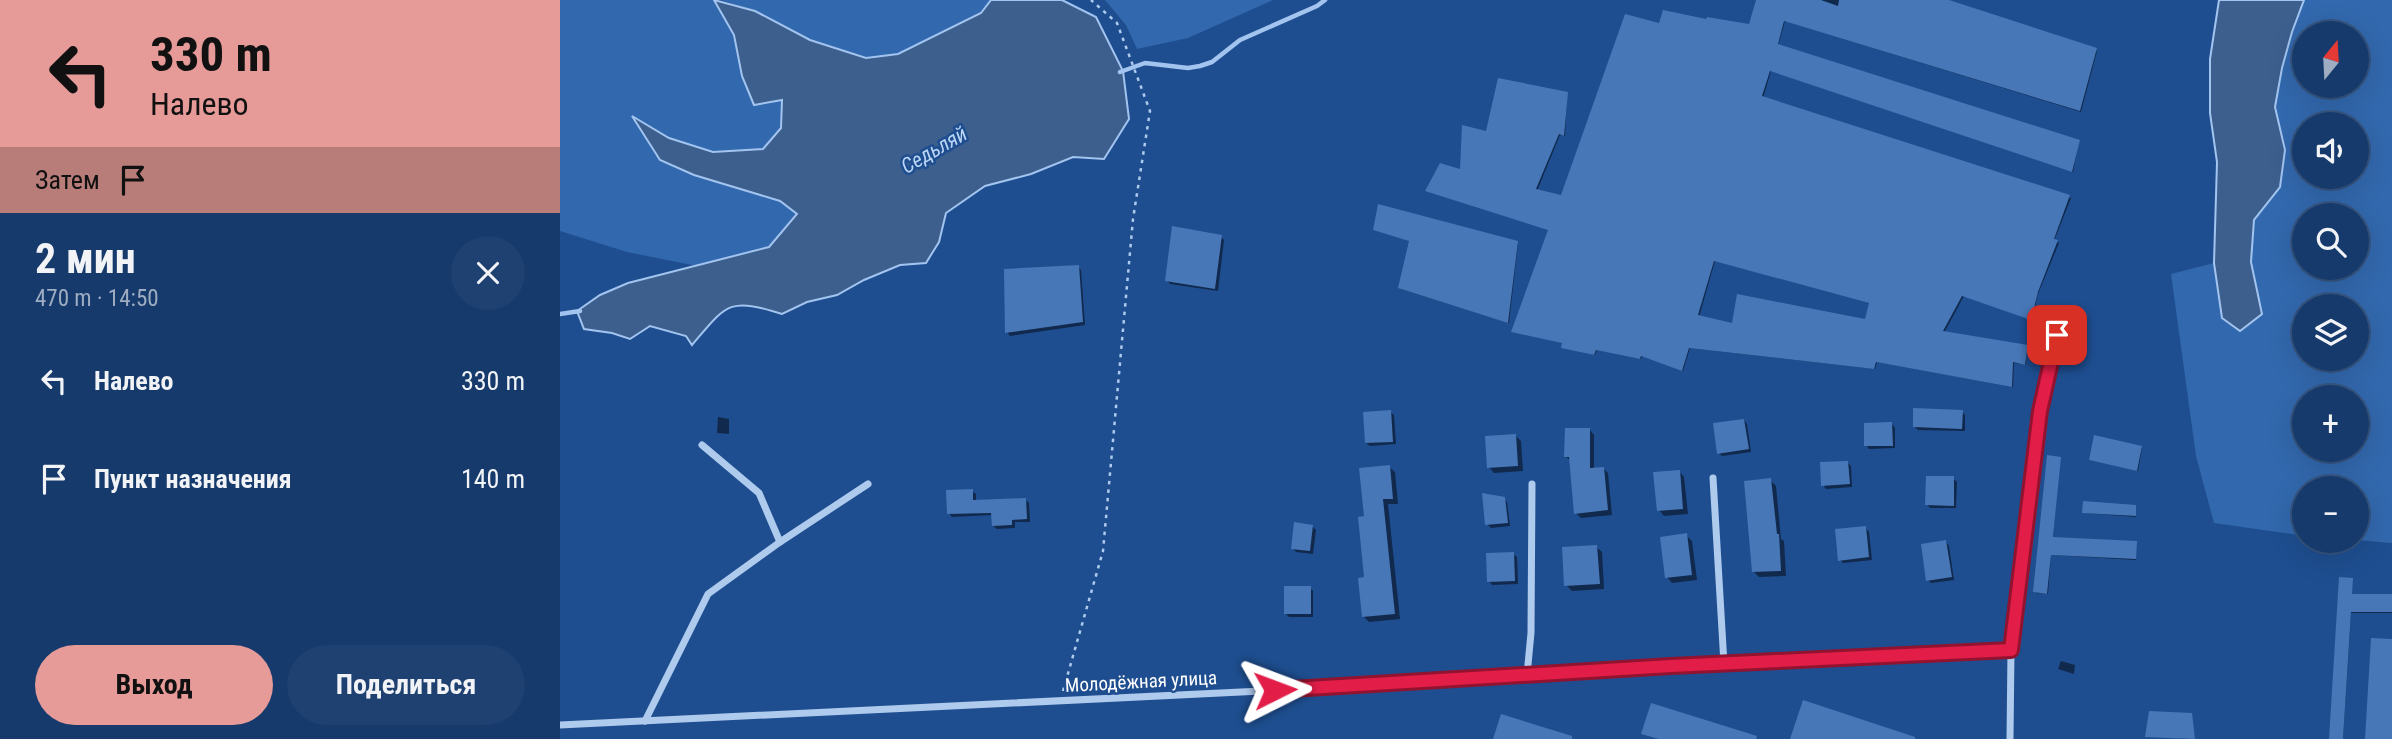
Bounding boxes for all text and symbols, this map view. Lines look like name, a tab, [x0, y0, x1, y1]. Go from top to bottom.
north arrow	[2292, 21, 2370, 98]
map controls	[2292, 21, 2369, 553]
text: 330 m	[150, 26, 272, 83]
icon: left	[35, 28, 126, 119]
text: Налево	[150, 85, 249, 123]
button: sound	[2292, 112, 2369, 189]
water label: Седьляй	[897, 122, 971, 178]
icon: arrive	[114, 161, 152, 199]
text: Затем	[35, 165, 100, 195]
button: search	[2292, 203, 2369, 280]
text: 2 мин	[35, 234, 136, 283]
button: close	[451, 236, 525, 310]
text: 470 m · 14:50	[35, 285, 159, 312]
button: layers	[2292, 294, 2369, 371]
pin	[2027, 305, 2087, 365]
icon: arrive	[2038, 316, 2076, 354]
icon: left	[35, 362, 73, 400]
text: Налево	[94, 366, 174, 396]
text: 330 m	[461, 366, 525, 396]
button: +	[2292, 385, 2369, 462]
icon: arrive	[35, 460, 73, 498]
text: Пункт назначения	[94, 464, 292, 494]
text: 140 m	[461, 464, 525, 494]
button: −	[2292, 476, 2369, 553]
button: Выход	[35, 645, 273, 725]
button: Поделиться	[287, 645, 525, 725]
position arrow	[1238, 653, 1312, 727]
street label: Молодёжная улица	[1064, 666, 1218, 697]

